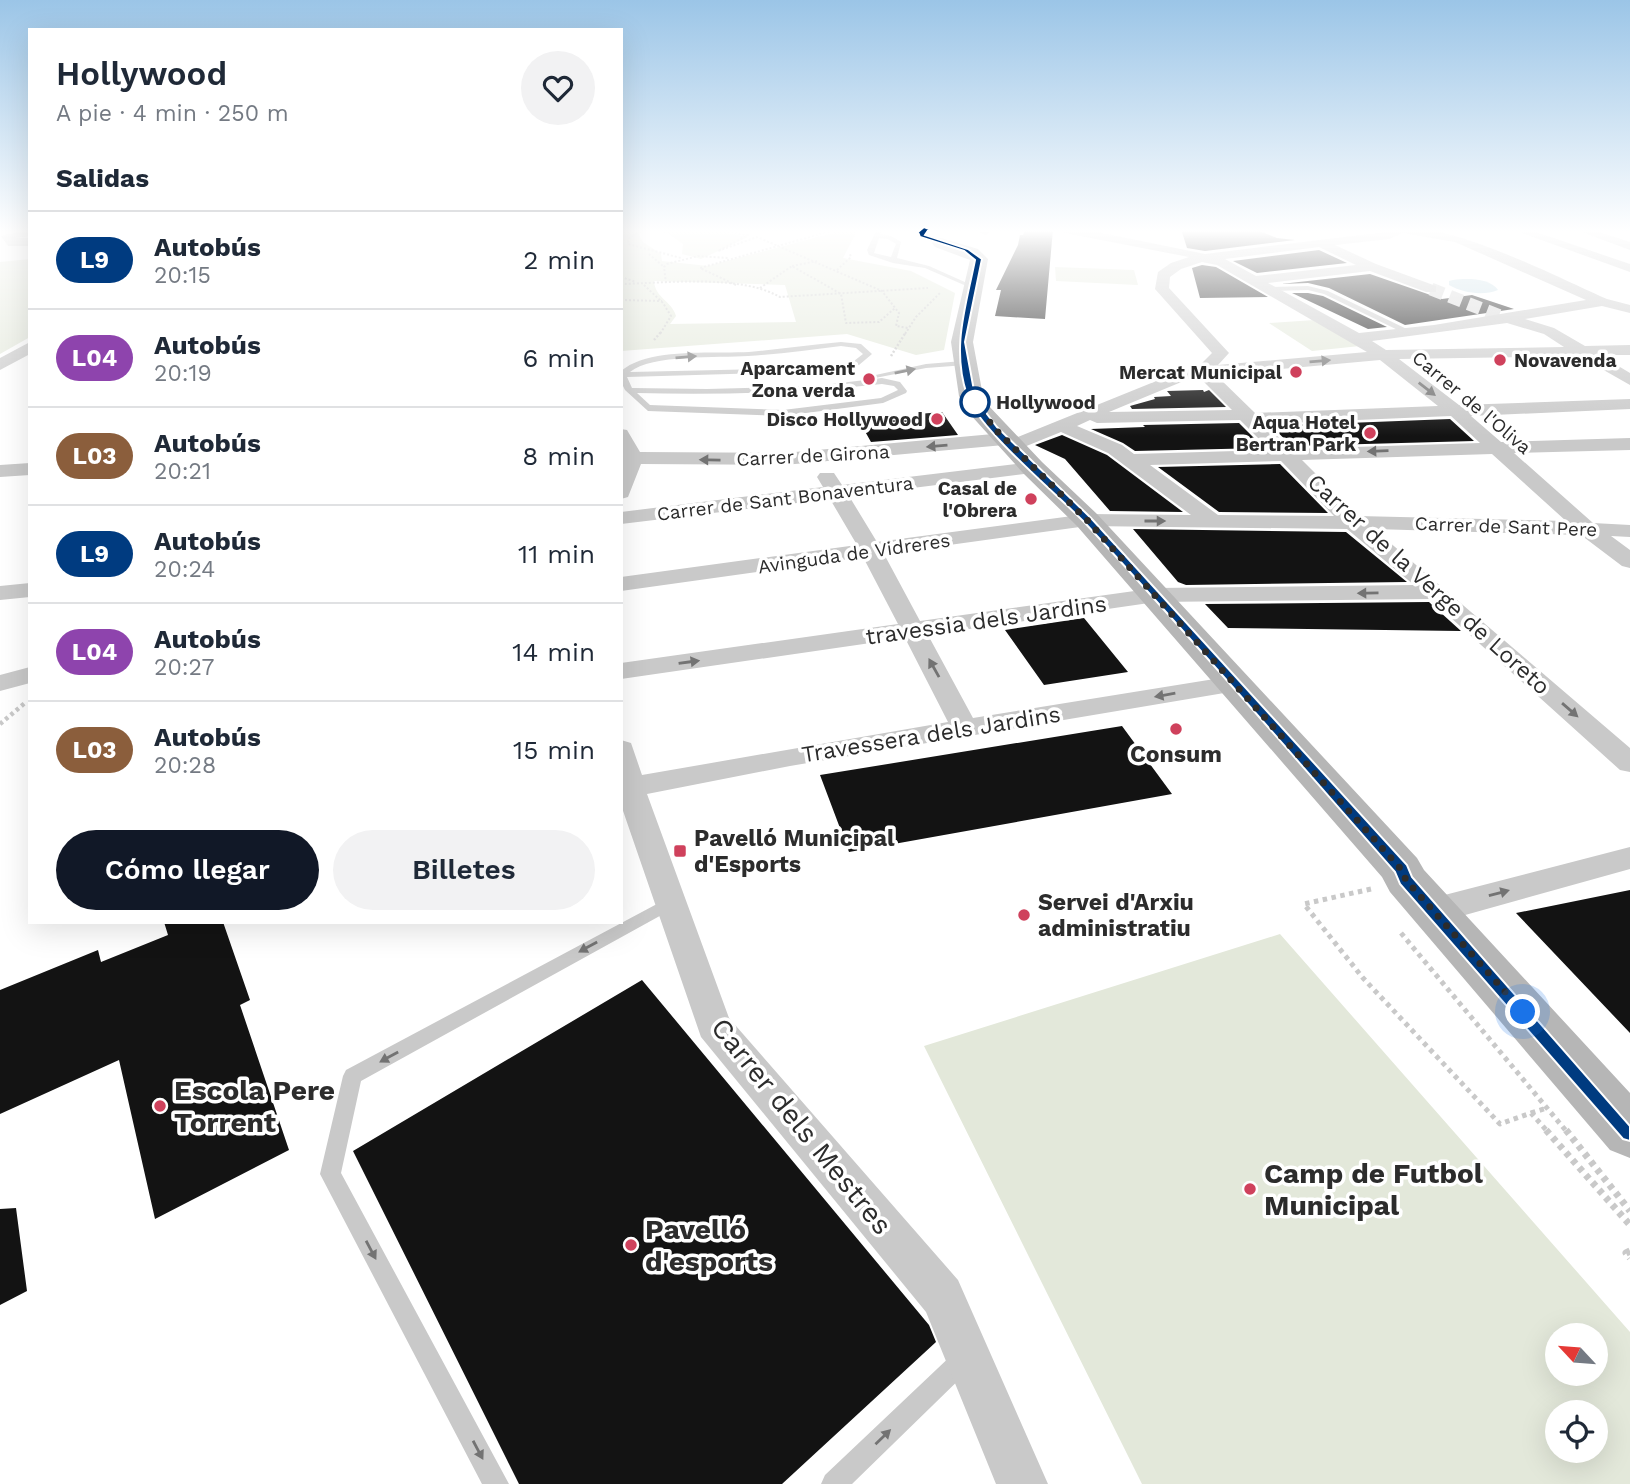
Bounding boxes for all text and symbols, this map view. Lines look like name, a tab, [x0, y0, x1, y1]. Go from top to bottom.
button: heart	[521, 51, 595, 125]
text: Hollywood	[56, 54, 227, 93]
text: A pie · 4 min · 250 m	[56, 100, 289, 127]
text: Salidas	[56, 163, 149, 193]
text: Autobús	[154, 232, 261, 262]
text: 2 min	[523, 245, 595, 275]
text: L9	[80, 246, 109, 274]
text: 20:15	[154, 262, 211, 289]
text: Autobús	[154, 330, 261, 360]
text: 6 min	[523, 343, 595, 373]
text: L04	[72, 344, 117, 372]
street label: Carrer de l'Oliva	[1407, 346, 1536, 459]
place label: Novavenda	[1514, 349, 1616, 372]
one-way arrow	[676, 351, 698, 362]
marker: Novavenda	[1492, 352, 1508, 368]
one-way arrow	[1309, 355, 1331, 366]
place label: Aparcament Zona verda	[741, 357, 856, 402]
text: 20:19	[154, 360, 212, 387]
place label: Mercat Municipal	[1119, 361, 1283, 384]
marker: Mercat Municipal	[1288, 364, 1304, 380]
one-way arrow	[894, 365, 916, 376]
marker: Aparcament Zona verda	[861, 371, 877, 387]
one-way arrow	[1418, 381, 1436, 395]
marker: Hollywood	[960, 387, 990, 417]
place label: Hollywood	[996, 391, 1096, 414]
place label: Disco Hollywood	[766, 408, 923, 431]
marker: Disco Hollywood	[929, 411, 945, 427]
place label: Aqua Hotel Bertran Park	[1236, 411, 1357, 456]
marker: Aqua Hotel Bertran Park	[1362, 425, 1378, 441]
text: Autobús	[154, 428, 261, 458]
street label: Carrer de Girona	[736, 440, 890, 471]
text: 8 min	[522, 441, 595, 471]
one-way arrow	[925, 441, 947, 452]
text: L03	[73, 442, 116, 470]
one-way arrow	[1367, 446, 1389, 457]
one-way arrow	[698, 454, 720, 466]
text: 20:21	[154, 458, 211, 485]
street label: Carrer de la Verge de Loreto	[1302, 468, 1555, 700]
street label: Carrer de Sant Bonaventura	[655, 471, 915, 526]
place label: Casal de l'Obrera	[938, 477, 1017, 522]
marker: Casal de l'Obrera	[1023, 491, 1039, 507]
street label: Carrer de Sant Pere	[1414, 512, 1598, 541]
one-way arrow	[1145, 515, 1167, 527]
text: Autobús	[154, 526, 261, 556]
street label: Avinguda de Vidreres	[756, 529, 952, 578]
text: 11 min	[518, 539, 595, 569]
text: L9	[80, 540, 109, 568]
text: 20:24	[154, 556, 215, 583]
one-way arrow	[1356, 587, 1378, 598]
street label: travessia dels Jardins	[864, 590, 1108, 651]
text: Autobús	[154, 624, 261, 654]
text: 14 min	[512, 637, 595, 667]
text: L04	[72, 638, 117, 666]
text: 20:27	[154, 654, 214, 681]
one-way arrow	[678, 656, 700, 667]
one-way arrow	[928, 659, 940, 678]
one-way arrow	[1154, 690, 1176, 701]
street label: Travessera dels Jardins	[800, 701, 1062, 768]
one-way arrow	[1561, 702, 1578, 718]
marker: Consum	[1168, 721, 1184, 737]
text: Autobús	[154, 722, 261, 752]
text: 15 min	[513, 735, 595, 765]
text: L03	[73, 736, 116, 764]
place label: Consum	[1130, 741, 1222, 768]
text: 20:28	[154, 752, 216, 779]
place label: Pavelló Municipal d'Esports	[694, 825, 895, 878]
button: Cómo llegar	[56, 830, 319, 910]
button: Billetes	[333, 830, 595, 910]
marker: Pavelló Municipal d'Esports	[672, 843, 688, 859]
one-way arrow	[1488, 887, 1510, 898]
place label: Servei d'Arxiu administratiu	[1038, 889, 1194, 942]
marker: Servei d'Arxiu administratiu	[1016, 907, 1032, 923]
one-way arrow	[579, 941, 598, 953]
your location	[1505, 994, 1540, 1029]
street label: Carrer dels Mestres	[704, 1012, 899, 1241]
one-way arrow	[379, 1051, 399, 1062]
place label: Escola Pere Torrent	[174, 1074, 335, 1139]
marker: Escola Pere Torrent	[152, 1098, 168, 1114]
place label: Camp de Futbol Municipal	[1264, 1157, 1484, 1222]
marker: Camp de Futbol Municipal	[1242, 1181, 1258, 1197]
place label: Pavelló d'esports	[645, 1213, 773, 1278]
marker: Pavelló d'esports	[623, 1237, 639, 1253]
one-way arrow	[365, 1240, 377, 1260]
north arrow	[1545, 1323, 1608, 1386]
map controls	[1545, 1323, 1608, 1463]
button: locate	[1545, 1400, 1608, 1463]
one-way arrow	[874, 1429, 891, 1445]
one-way arrow	[472, 1441, 484, 1460]

